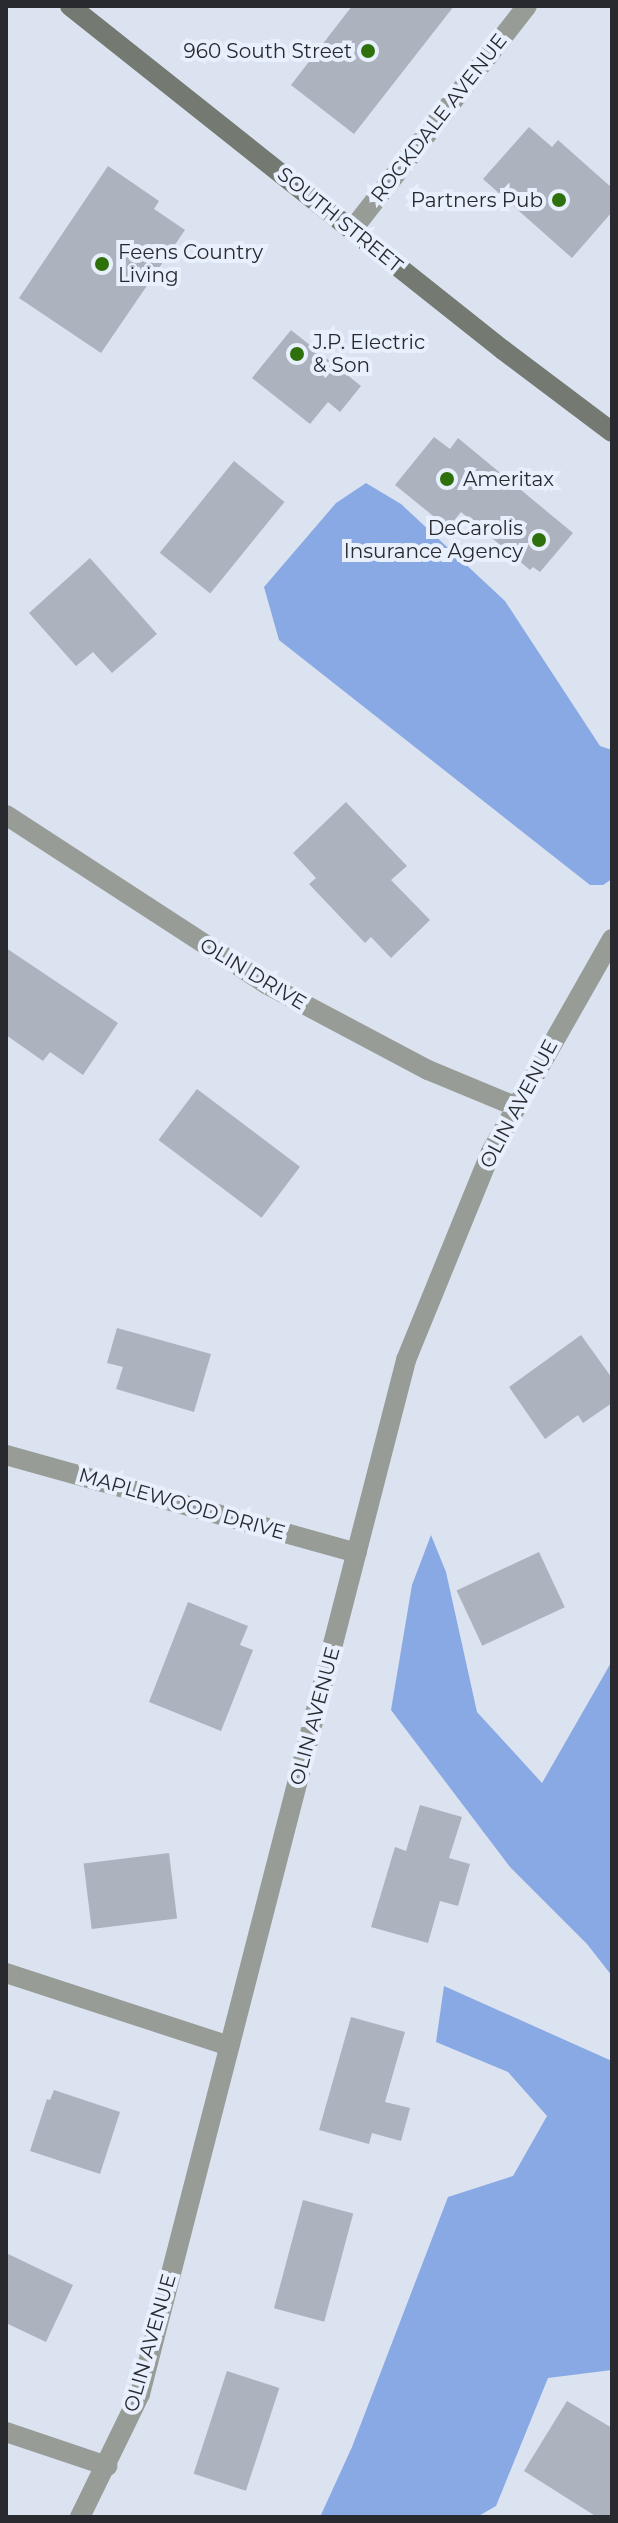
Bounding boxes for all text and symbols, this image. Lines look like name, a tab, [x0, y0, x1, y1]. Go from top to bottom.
street label: ROCKDALE AVENUE	[366, 29, 512, 207]
place label: 960 South Street	[184, 39, 352, 63]
marker: 960 South Street	[359, 42, 377, 60]
street label: SOUTH STREET	[273, 162, 407, 278]
place label: Partners Pub	[411, 188, 543, 212]
marker: Partners Pub	[550, 191, 568, 209]
place label: Feens Country Living	[118, 240, 263, 287]
marker: Feens Country Living	[93, 255, 111, 273]
place label: J.P. Electric & Son	[313, 330, 425, 377]
marker: J.P. Electric & Son	[288, 345, 306, 363]
place label: Ameritax	[463, 467, 554, 491]
marker: Ameritax	[438, 470, 456, 488]
place label: DeCarolis Insurance Agency	[344, 516, 523, 563]
marker: DeCarolis Insurance Agency	[530, 531, 548, 549]
street label: OLIN DRIVE	[195, 933, 311, 1015]
street label: OLIN AVENUE	[475, 1036, 563, 1172]
street label: MAPLEWOOD DRIVE	[76, 1463, 288, 1545]
street label: OLIN AVENUE	[285, 1644, 345, 1788]
street label: OLIN AVENUE	[119, 2271, 181, 2415]

